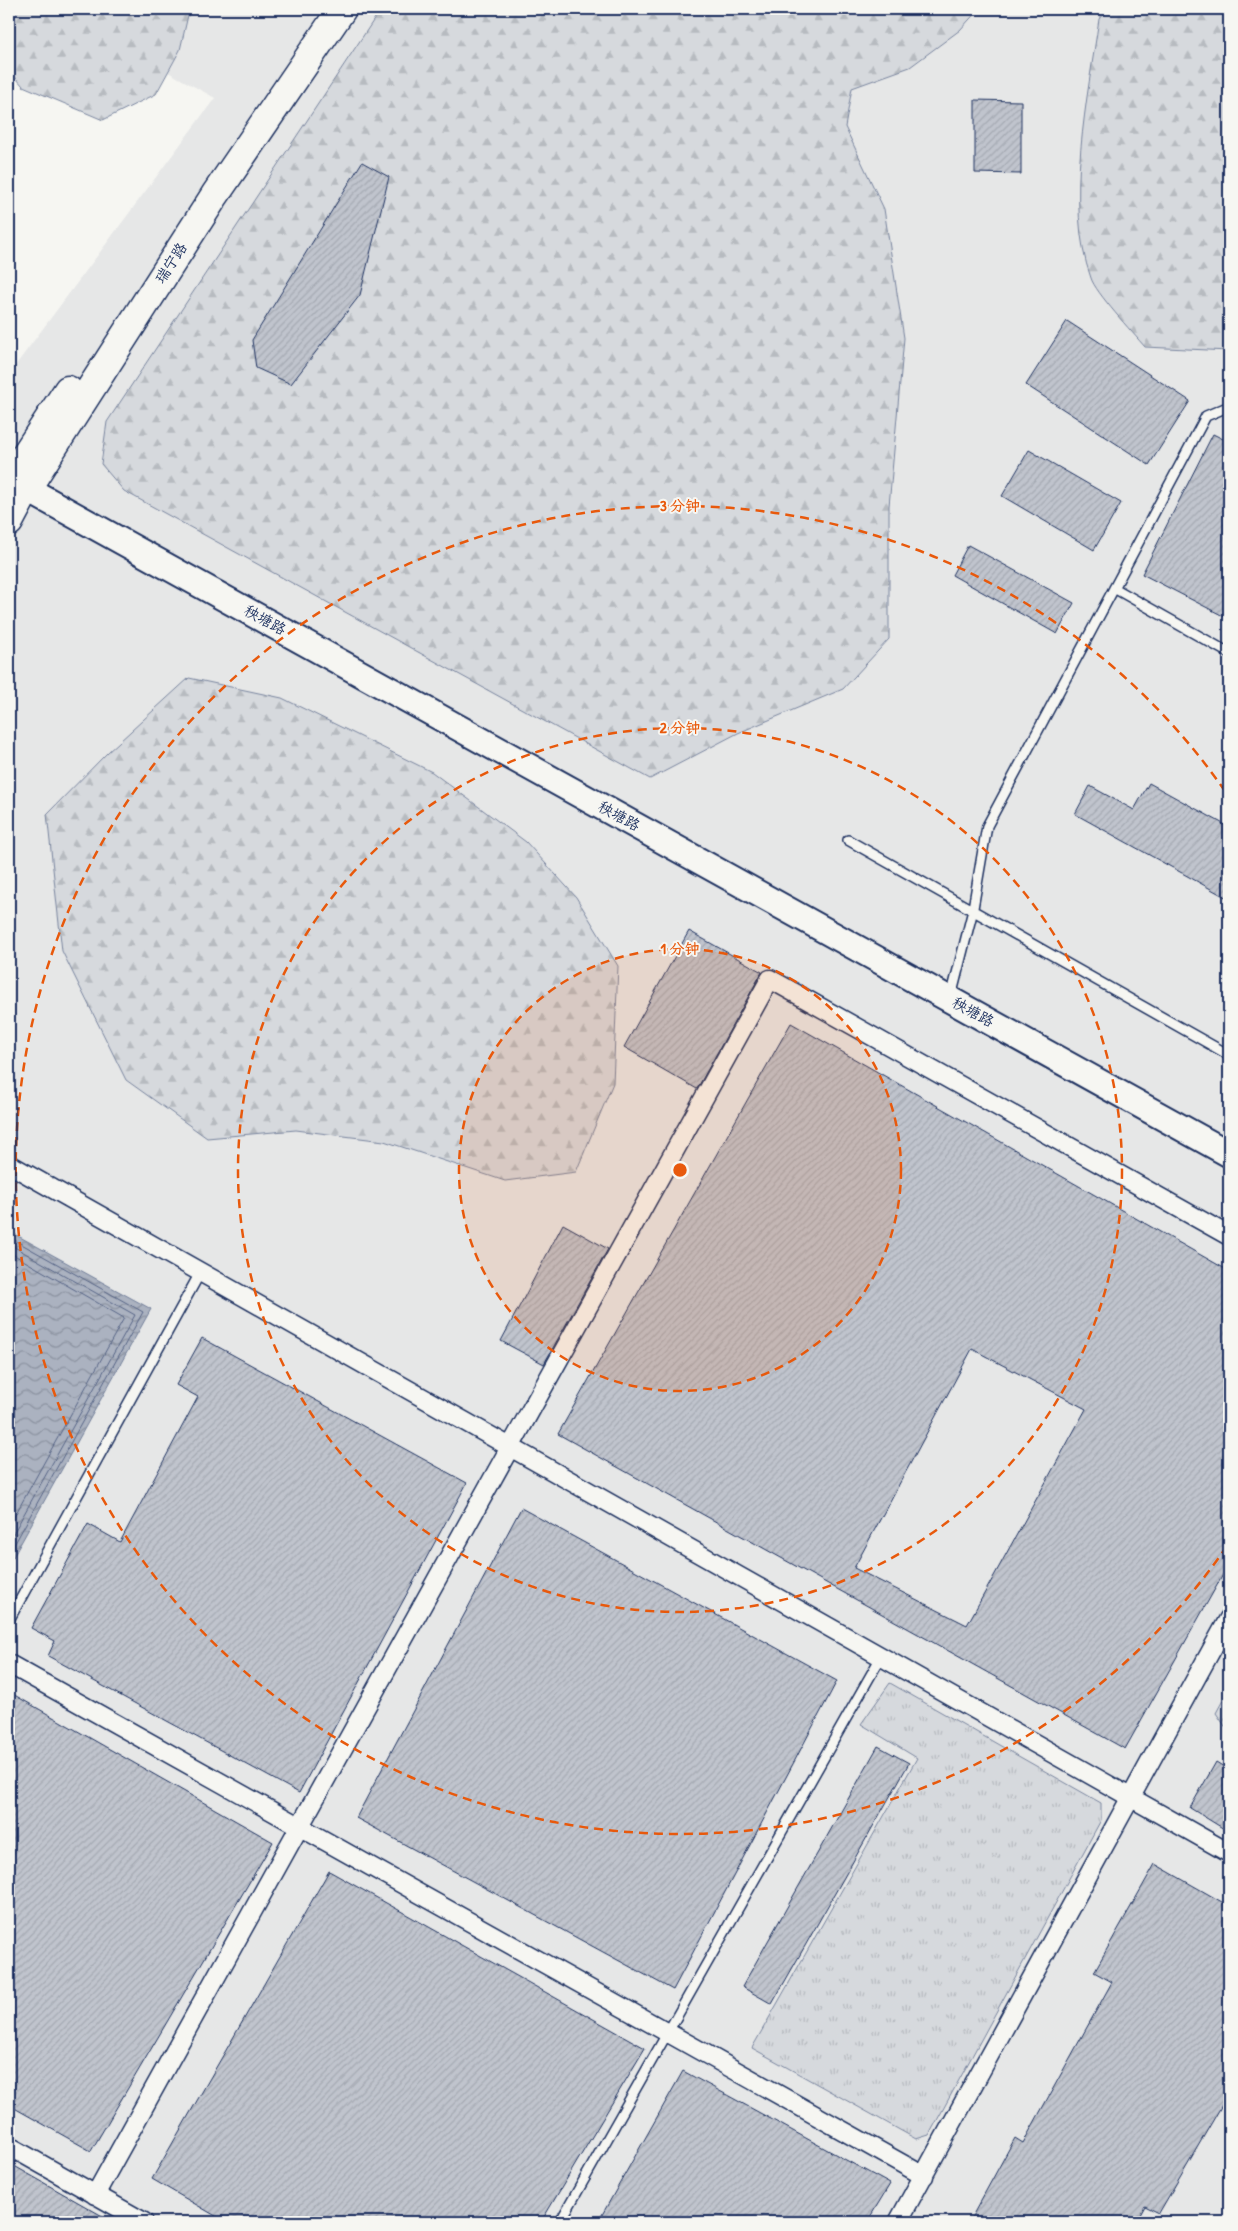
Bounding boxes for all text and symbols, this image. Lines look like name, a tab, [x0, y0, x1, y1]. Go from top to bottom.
street label: 瑞宁路	[150, 238, 192, 287]
text: 3 分钟	[660, 495, 700, 516]
street label: 秧塘路	[240, 599, 290, 640]
text: 2 分钟	[660, 717, 700, 738]
street label: 秧塘路	[594, 795, 644, 836]
text: 1 分钟	[661, 938, 699, 959]
street label: 秧塘路	[948, 991, 998, 1032]
centre of rings	[671, 1161, 689, 1179]

